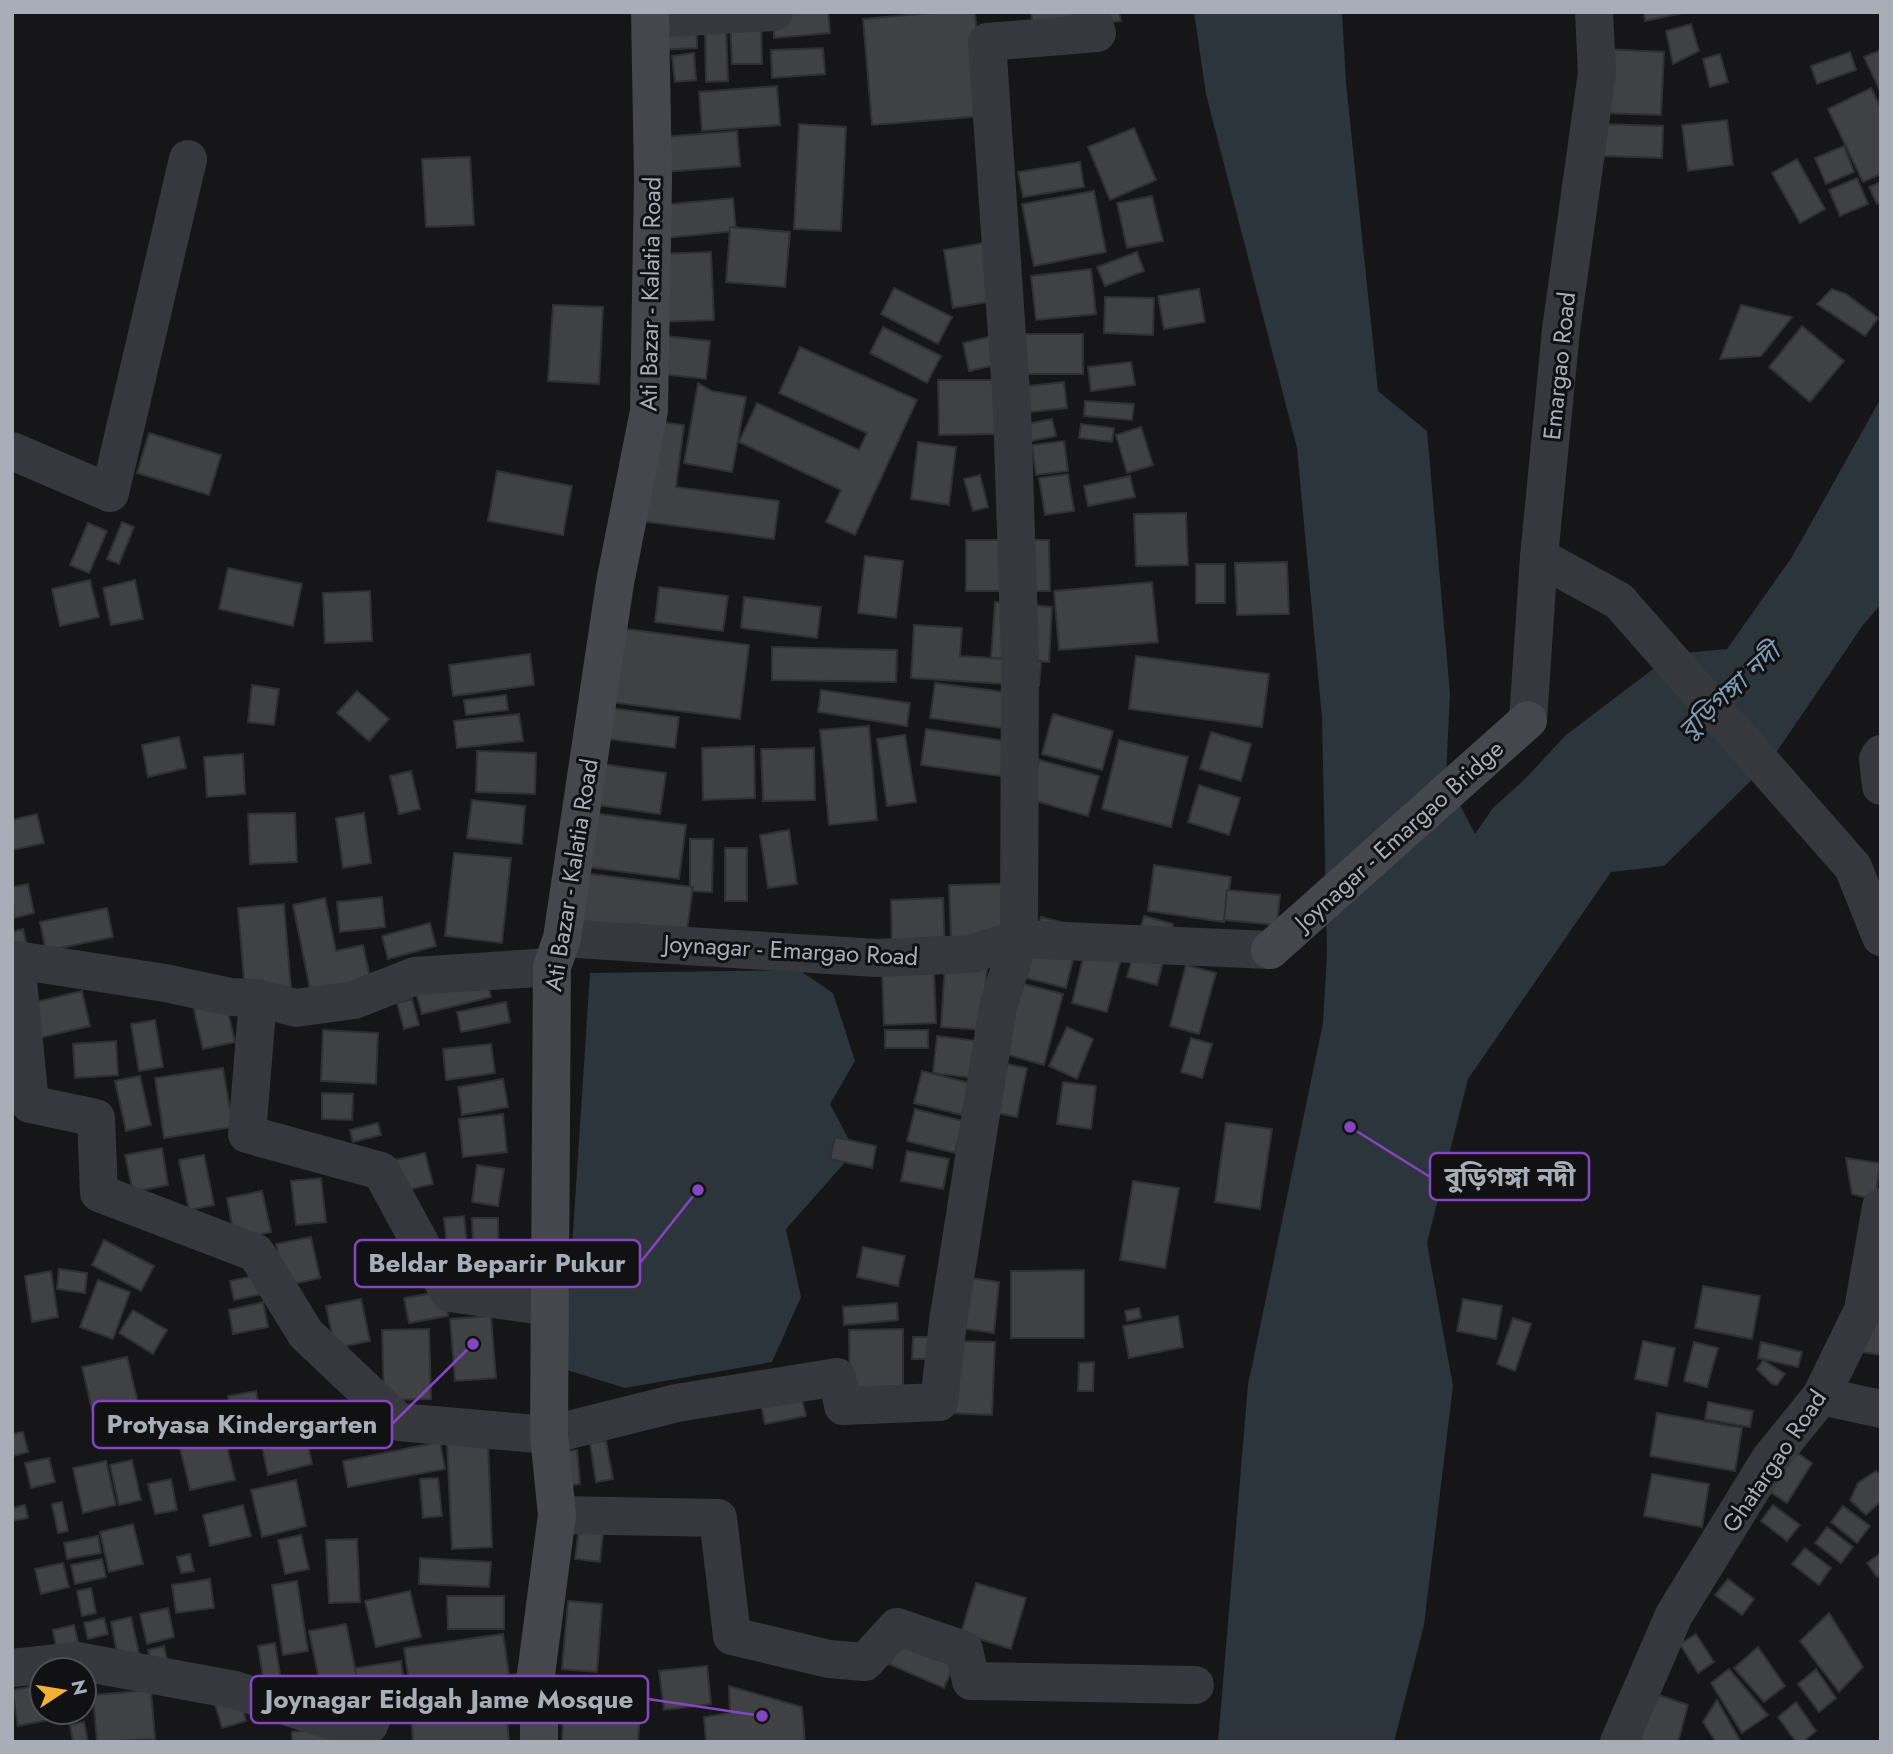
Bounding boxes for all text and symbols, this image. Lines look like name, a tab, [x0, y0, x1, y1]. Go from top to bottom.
street label: Ati Bazar - Kalatia Road	[630, 176, 670, 412]
street label: Emargao Road	[1534, 290, 1584, 442]
water label: বুড়িগঙ্গা নদী	[1669, 630, 1792, 748]
street label: Joynagar - Emargao Bridge	[1285, 731, 1511, 941]
street label: Ati Bazar - Kalatia Road	[535, 756, 607, 994]
street label: Joynagar - Emargao Road	[660, 926, 919, 974]
callout: বুড়িগঙ্গা নদী	[1430, 1153, 1589, 1200]
text: বুড়িগঙ্গা নদী	[1444, 1158, 1576, 1196]
callout: Beldar Beparir Pukur	[355, 1240, 640, 1287]
text: Beldar Beparir Pukur	[368, 1244, 626, 1282]
street label: Ghatargao Road	[1713, 1383, 1835, 1539]
callout: Protyasa Kindergarten	[93, 1401, 392, 1448]
text: Protyasa Kindergarten	[106, 1405, 378, 1443]
north arrow	[28, 1656, 98, 1726]
callout: Joynagar Eidgah Jame Mosque	[251, 1676, 648, 1723]
text: N	[64, 1677, 94, 1698]
text: Joynagar Eidgah Jame Mosque	[260, 1680, 633, 1718]

